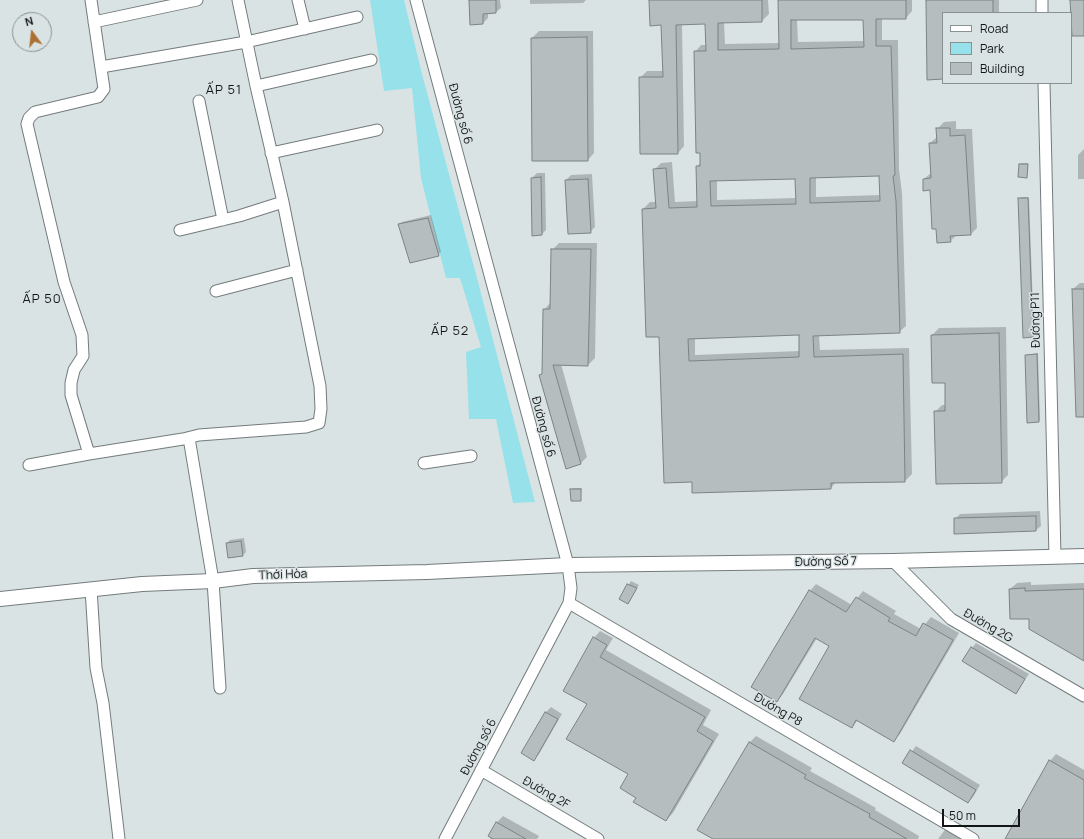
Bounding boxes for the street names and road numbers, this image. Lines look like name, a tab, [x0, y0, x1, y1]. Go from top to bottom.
street label: Đường số 6	[445, 82, 475, 146]
street label: Đường P11	[1028, 292, 1044, 348]
street label: Đường số 6	[528, 395, 558, 459]
street label: Đường Số 7	[795, 554, 857, 570]
street label: Thới Hòa	[258, 567, 308, 583]
street label: Đường 2G	[961, 606, 1015, 646]
street label: Đường P8	[751, 690, 805, 730]
street label: Đường số 6	[458, 716, 500, 778]
street label: Đường 2F	[520, 774, 572, 812]

